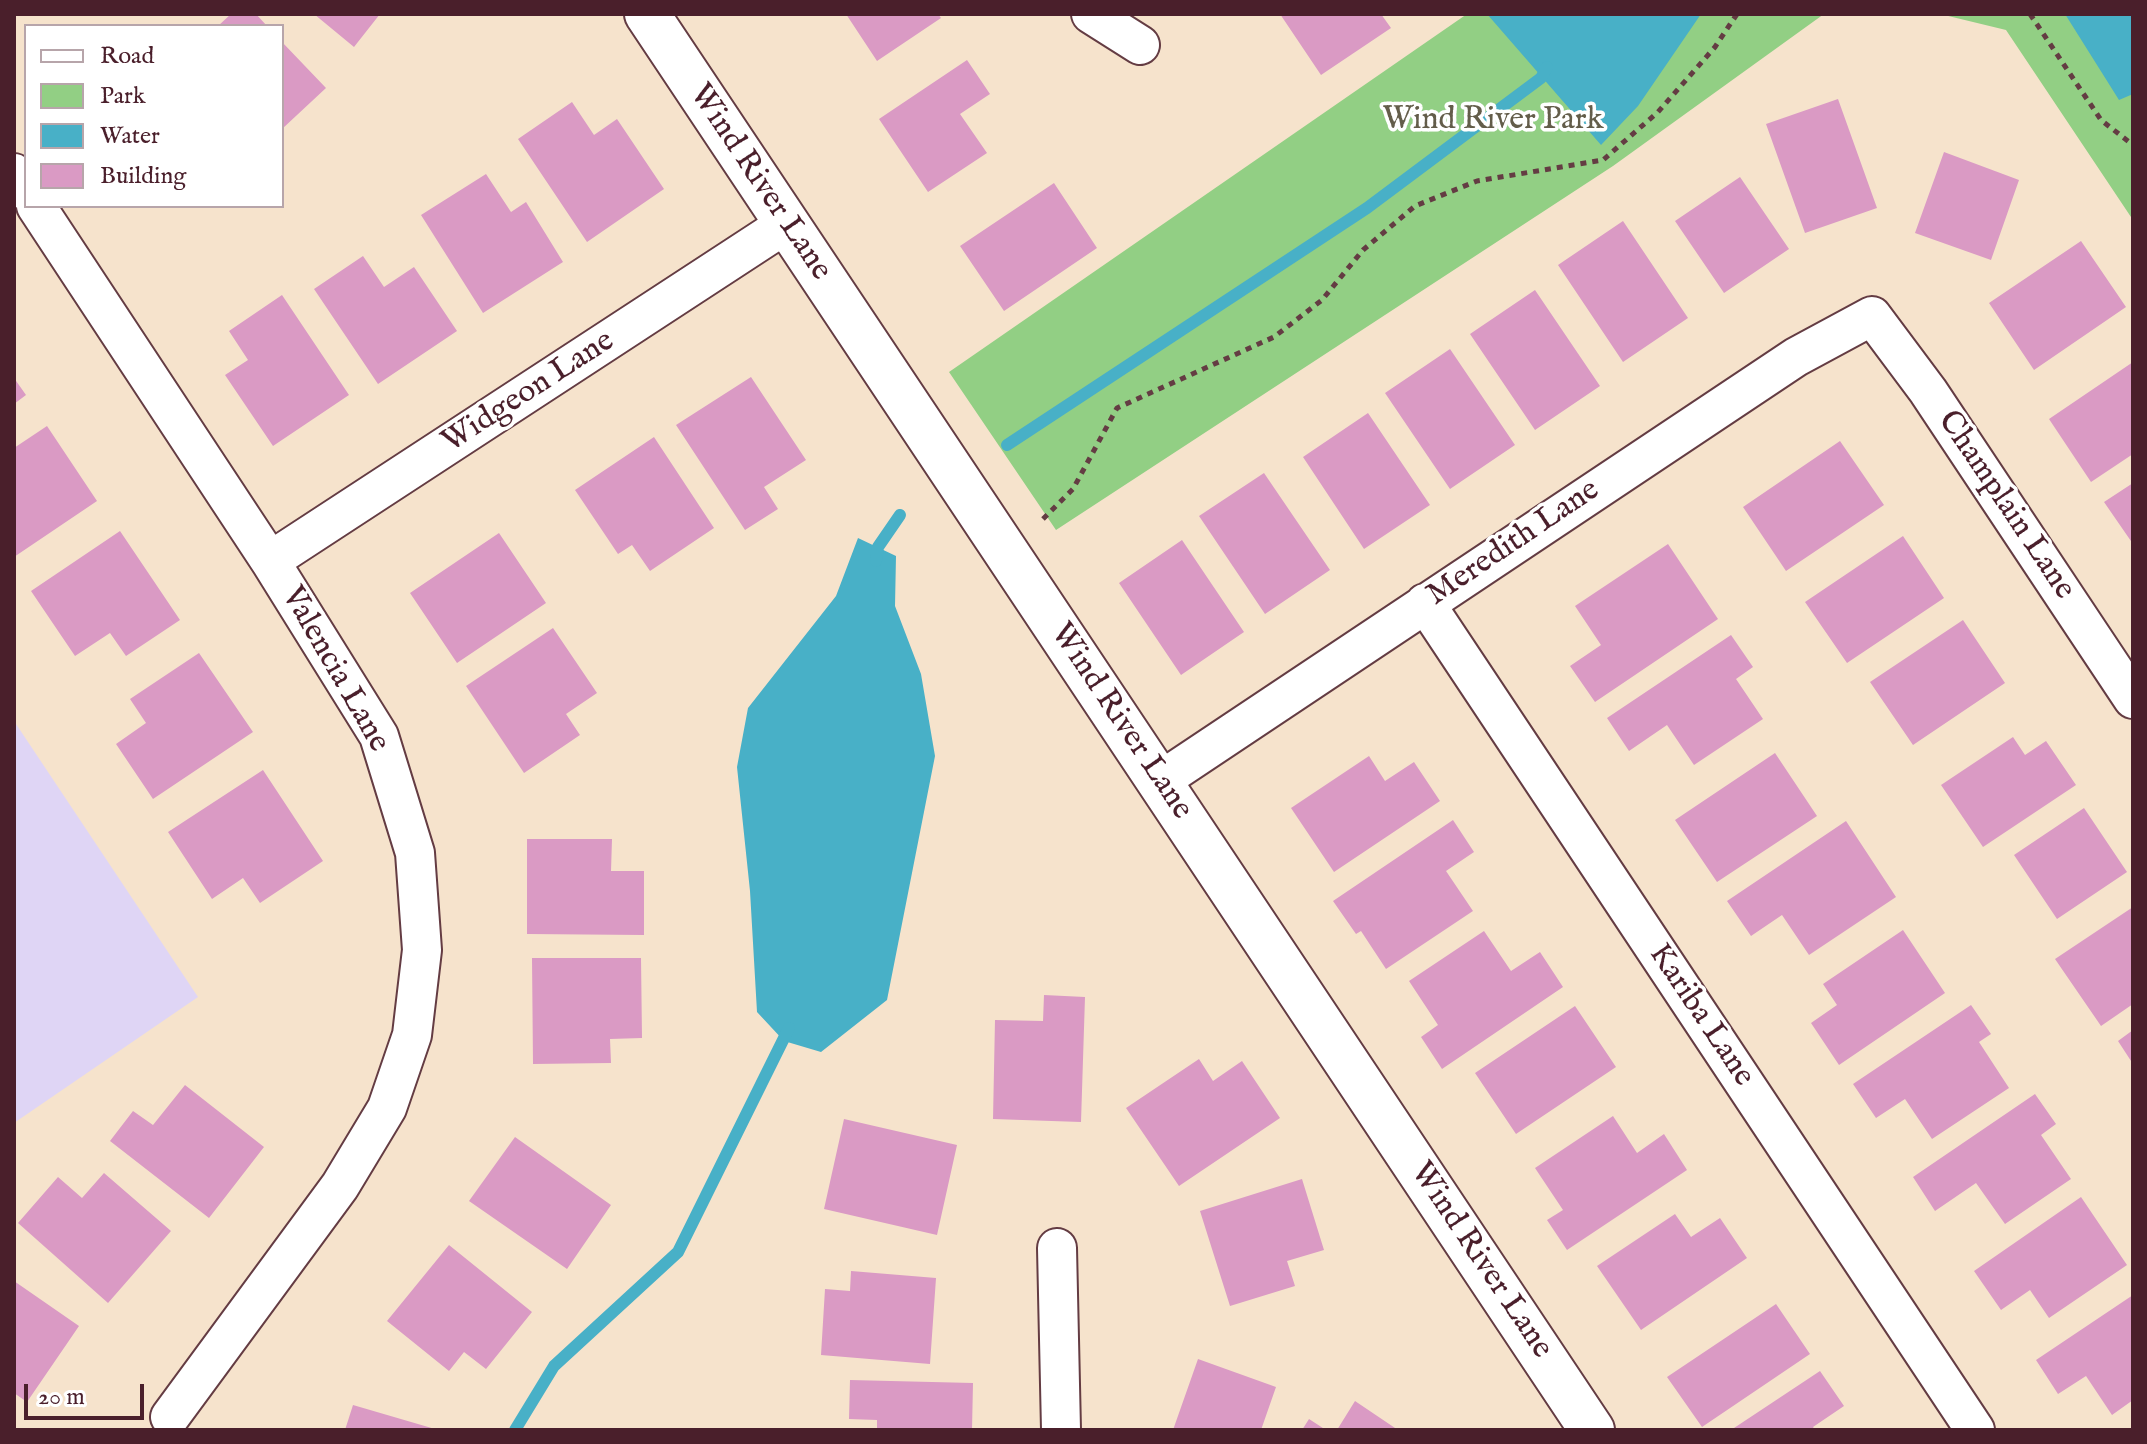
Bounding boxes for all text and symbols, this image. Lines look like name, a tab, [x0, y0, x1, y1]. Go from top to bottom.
legend	[24, 24, 284, 208]
text: Road	[100, 41, 154, 72]
street label: Wind River Lane	[679, 78, 839, 288]
text: Park	[100, 81, 146, 112]
park label: Wind River Park	[1382, 102, 1604, 140]
text: Water	[100, 121, 160, 152]
text: Building	[100, 161, 186, 192]
street label: Widgeon Lane	[436, 323, 622, 463]
street label: Champlain Lane	[1928, 404, 2082, 608]
street label: Meredith Lane	[1420, 472, 1608, 616]
street label: Valencia Lane	[271, 581, 397, 759]
street label: Wind River Lane	[1040, 617, 1200, 827]
street label: Kariba Lane	[1638, 938, 1762, 1094]
street label: Wind River Lane	[1400, 1156, 1560, 1366]
scale bar	[28, 1368, 148, 1418]
text: 20 m	[38, 1382, 85, 1413]

